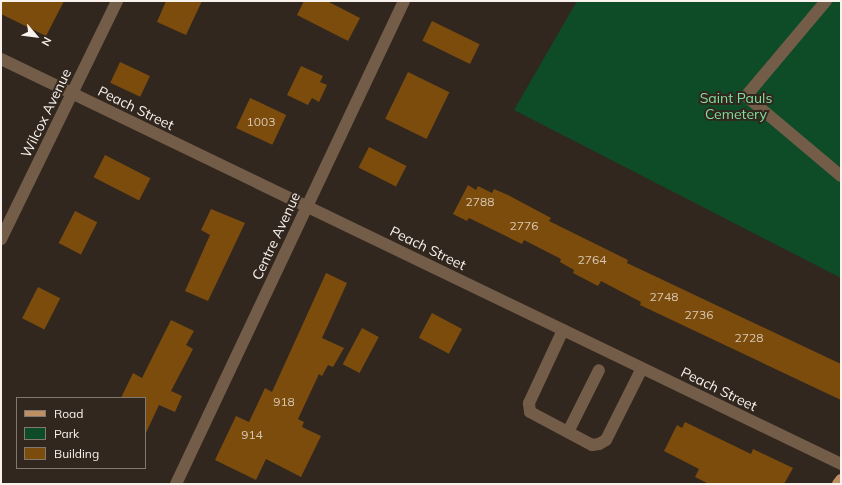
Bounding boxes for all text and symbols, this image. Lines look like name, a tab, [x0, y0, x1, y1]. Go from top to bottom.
north arrow	[16, 16, 56, 56]
text: N	[38, 35, 55, 49]
street label: Wilcox Avenue	[17, 66, 75, 160]
street label: Peach Street	[95, 82, 177, 134]
park label: Saint Pauls Cemetery	[700, 90, 772, 122]
house number: 1003	[247, 115, 275, 129]
street label: Centre Avenue	[248, 189, 304, 283]
house number: 2788	[466, 195, 494, 209]
house number: 2776	[510, 219, 538, 233]
street label: Peach Street	[387, 222, 469, 274]
house number: 2764	[578, 253, 606, 267]
house number: 2748	[650, 290, 678, 304]
house number: 2736	[685, 308, 713, 322]
house number: 2728	[735, 331, 763, 345]
street label: Peach Street	[678, 363, 760, 415]
house number: 918	[273, 395, 295, 409]
legend	[16, 397, 146, 469]
text: Road	[54, 406, 83, 421]
text: Park	[54, 426, 79, 441]
house number: 914	[241, 428, 263, 442]
text: Building	[54, 446, 99, 461]

